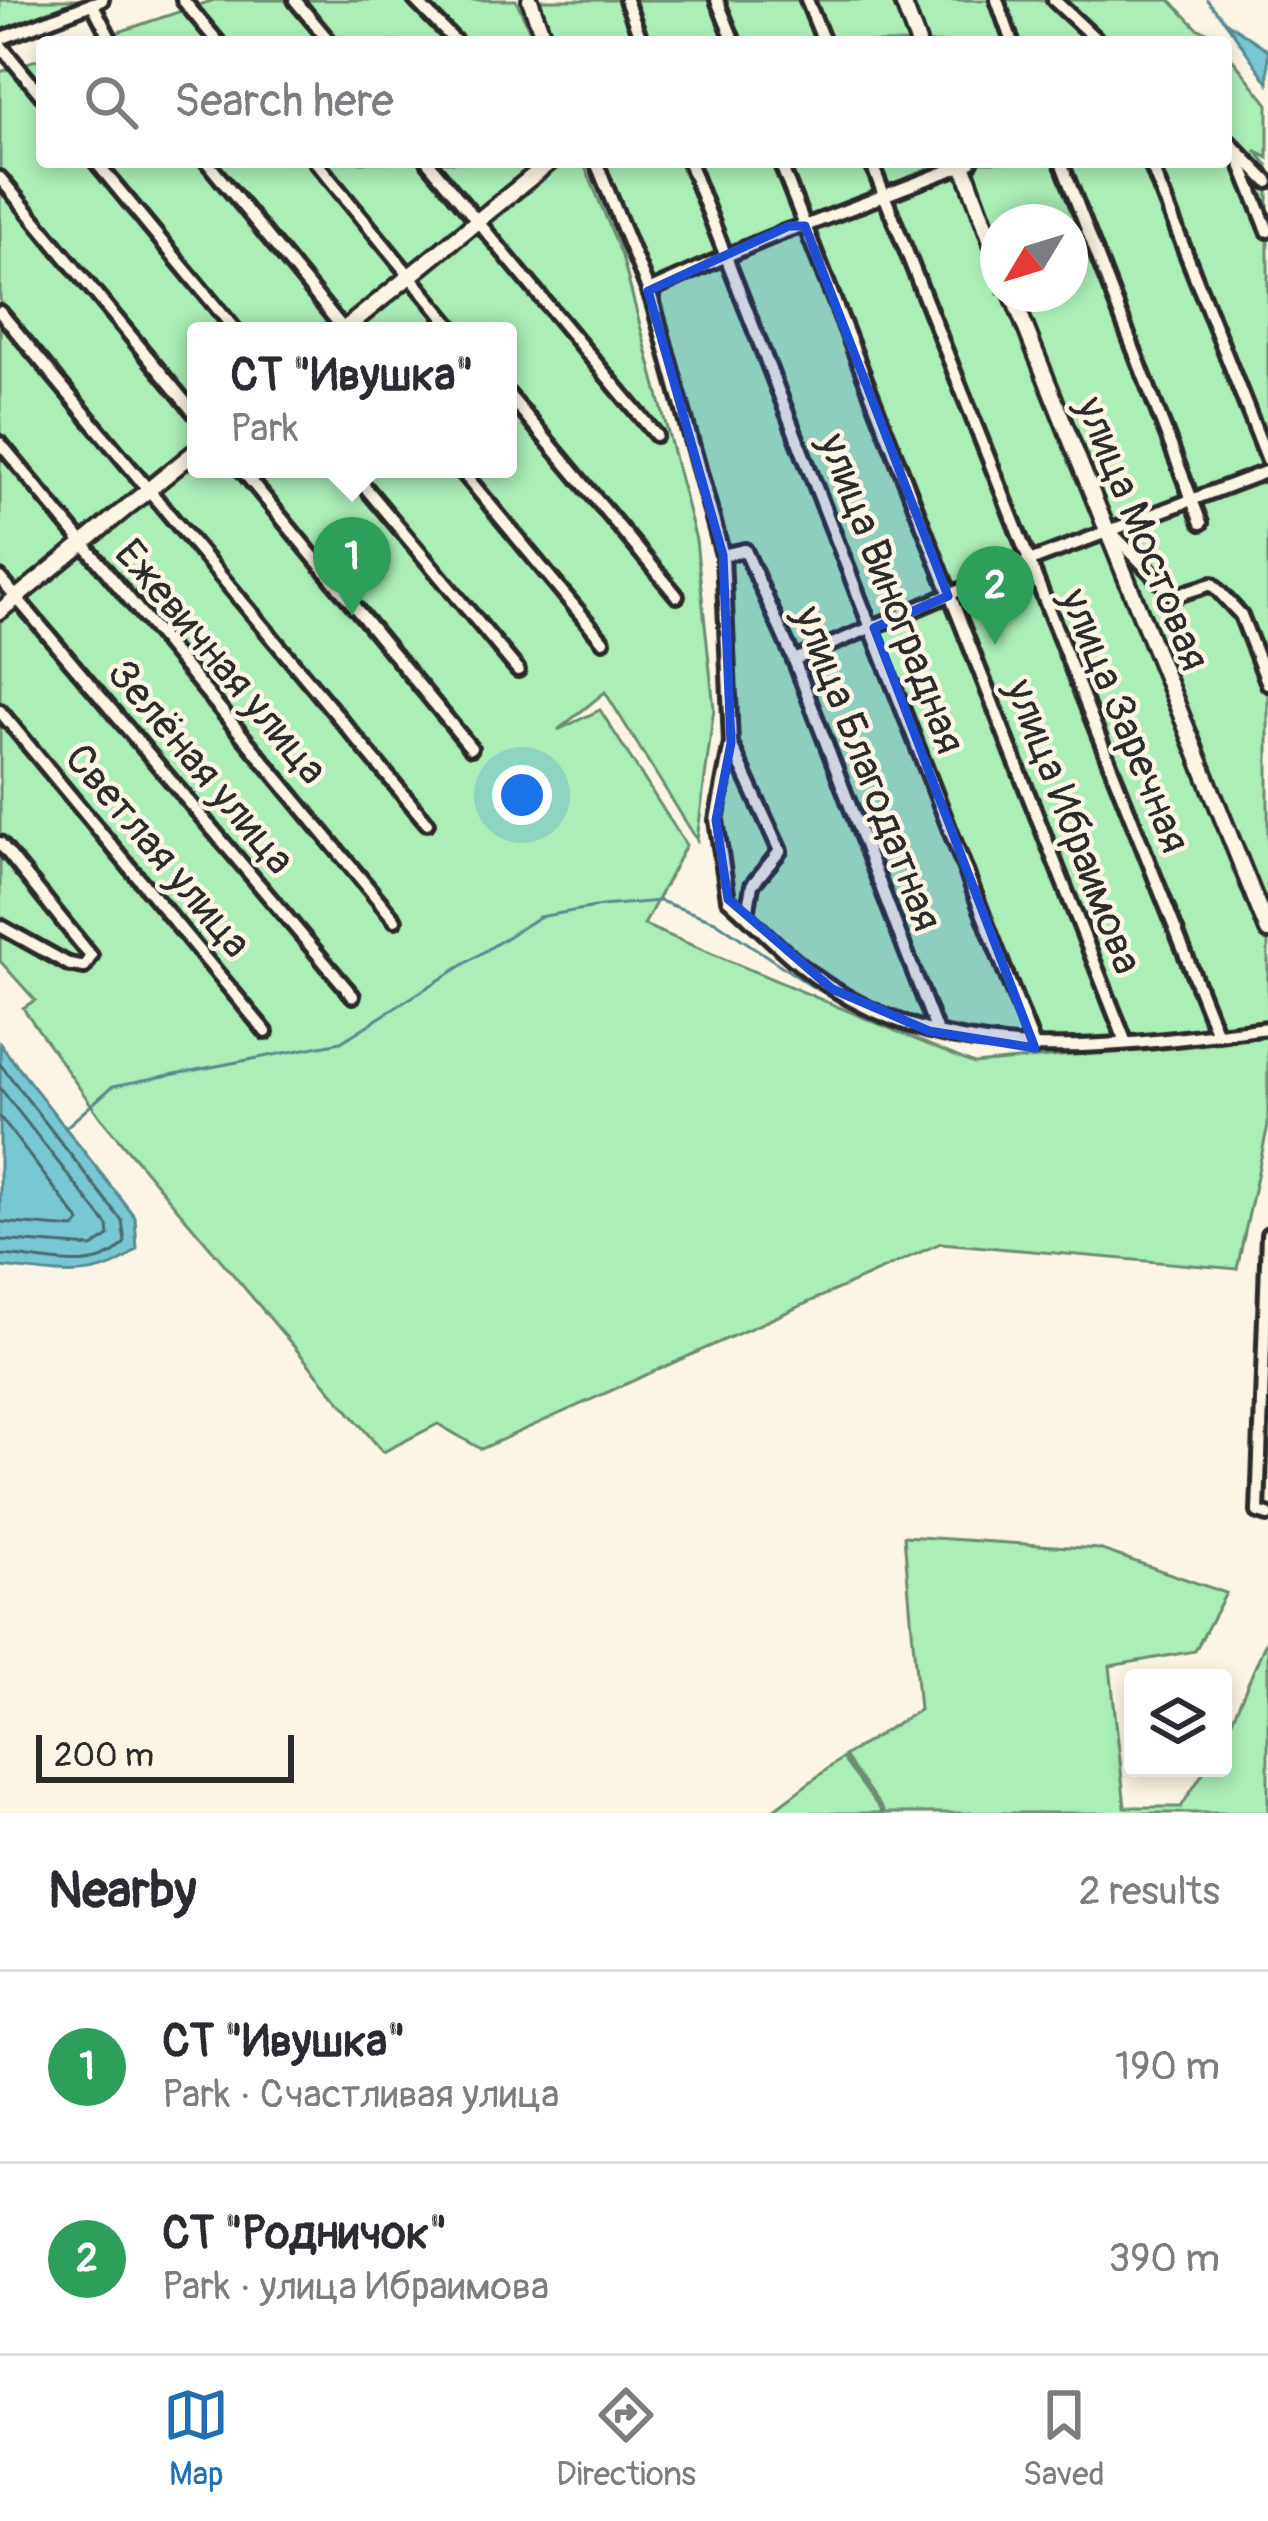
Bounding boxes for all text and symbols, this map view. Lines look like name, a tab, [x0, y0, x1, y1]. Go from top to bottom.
search box	[36, 36, 1232, 168]
icon: search	[78, 69, 144, 135]
text: Search here	[174, 74, 394, 130]
north arrow	[980, 204, 1088, 312]
popup	[187, 322, 517, 478]
text: СТ "Ивушка"	[230, 348, 474, 404]
street label: улица Мостовая	[1063, 388, 1221, 678]
text: Park	[230, 404, 299, 453]
street label: улица Виноградная	[806, 425, 976, 761]
pin: 1	[313, 517, 391, 616]
street label: Ежевичная улица	[103, 529, 338, 795]
pin: 2	[956, 546, 1034, 645]
street label: улица Заречная	[1047, 580, 1201, 860]
street label: улица Благодатная	[781, 598, 953, 938]
street label: Зелёная улица	[96, 649, 305, 885]
street label: улица Ибраимова	[993, 671, 1153, 981]
street label: Светлая улица	[53, 734, 262, 969]
your location	[492, 765, 552, 825]
map controls	[1124, 1669, 1232, 1777]
button: layers	[1124, 1669, 1232, 1777]
scale bar	[36, 1729, 294, 1782]
text: 200 m	[54, 1735, 154, 1776]
text: Nearby	[48, 1859, 196, 1923]
text: 2 results	[1079, 1867, 1220, 1916]
text: СТ "Ивушка"	[162, 2014, 405, 2070]
text: 1	[79, 2042, 95, 2091]
text: 190 m	[1115, 2042, 1220, 2091]
text: Park · Счастливая улица	[162, 2070, 559, 2119]
text: СТ "Родничок"	[162, 2206, 447, 2262]
text: 2	[76, 2234, 98, 2283]
text: 390 m	[1108, 2234, 1220, 2283]
text: Park · улица Ибраимова	[162, 2262, 549, 2311]
tab: Map	[163, 2382, 229, 2495]
tab: Directions	[556, 2382, 696, 2495]
tab: Saved	[1023, 2382, 1105, 2495]

